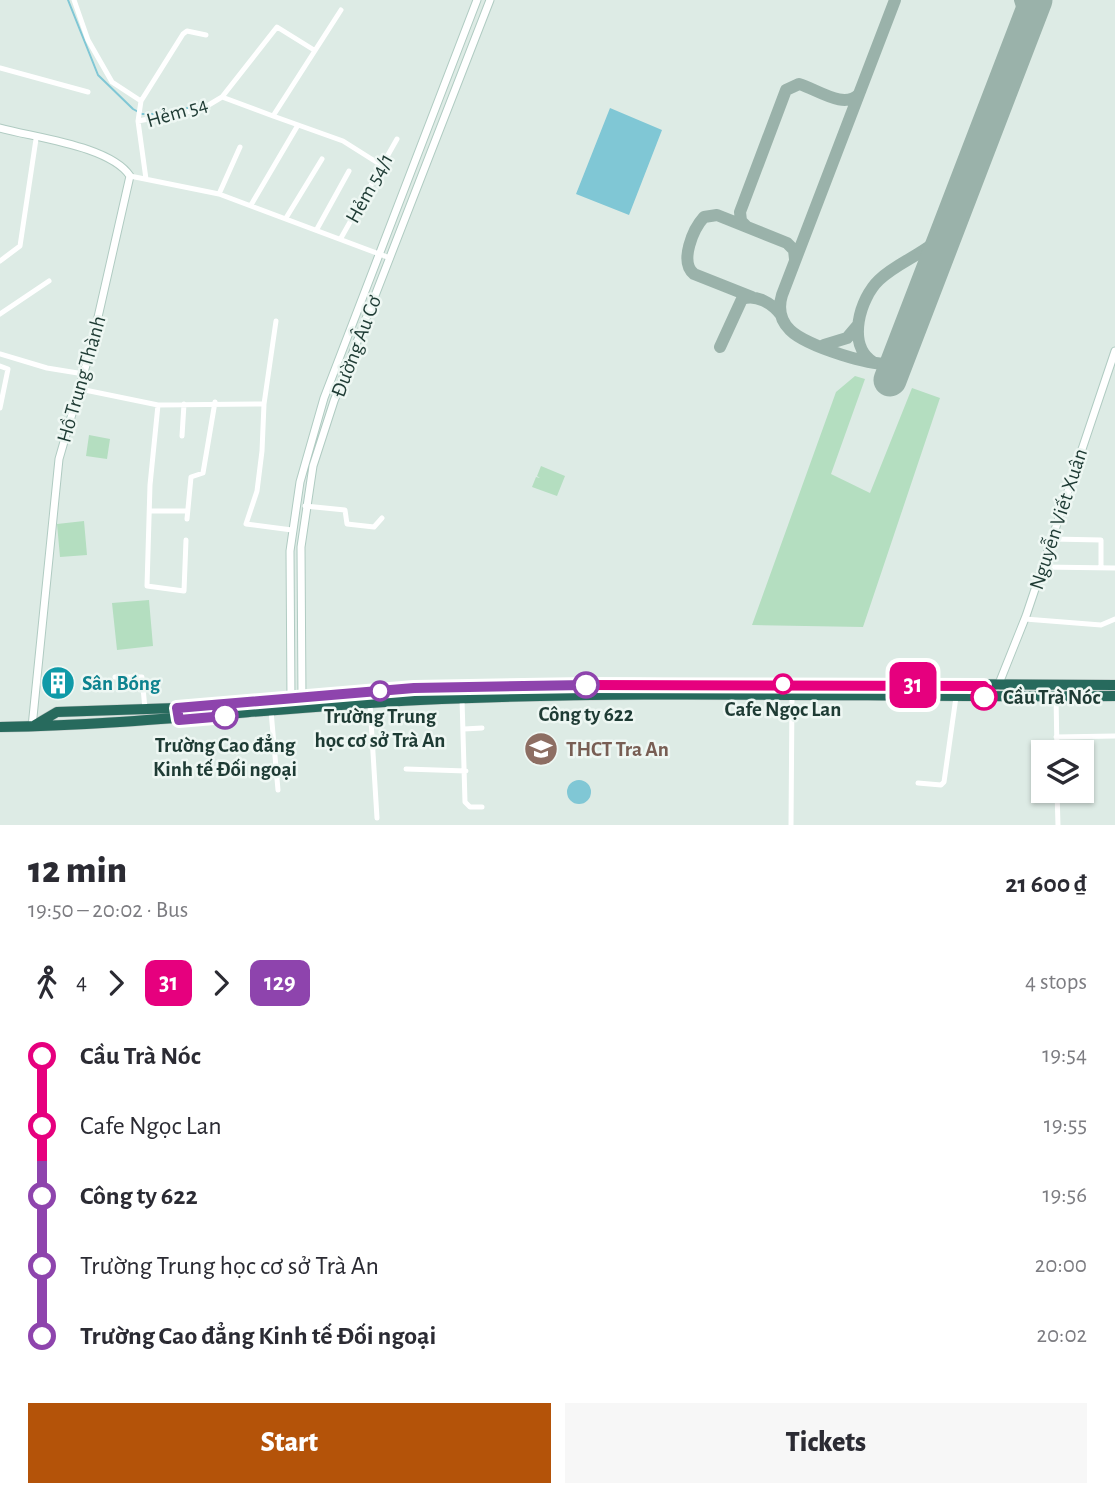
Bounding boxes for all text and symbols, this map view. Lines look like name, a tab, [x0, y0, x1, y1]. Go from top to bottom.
street label: Hẻm 54	[144, 94, 210, 131]
street label: Hẻm 54/1	[342, 150, 397, 227]
street label: Đường Âu Cơ	[326, 291, 386, 400]
street label: Hồ Trung Thành	[53, 313, 110, 445]
street label: Nguyễn Viết Xuân	[1025, 446, 1091, 592]
line badge: 31	[881, 662, 944, 708]
building icon: Sân Bóng	[39, 664, 77, 702]
marker: Công ty 622	[573, 672, 599, 698]
place label: Sân Bóng	[82, 673, 161, 694]
text: 31	[904, 673, 922, 697]
marker: Cafe Ngọc Lan	[773, 674, 793, 694]
marker: Trường Trung học cơ sở Trà An	[370, 681, 390, 701]
marker: Cầu Trà Nóc	[971, 684, 997, 710]
place label: Cầu Trà Nóc	[1003, 686, 1100, 708]
place label: Cafe Ngọc Lan	[725, 699, 841, 720]
marker: Trường Cao đẳng Kinh tế Đối ngoại	[212, 703, 238, 729]
place label: Công ty 622	[538, 704, 634, 725]
place label: Trường Trung học cơ sở Trà An	[315, 706, 445, 751]
school or university icon: THCT Tra An	[522, 730, 560, 768]
place label: Trường Cao đẳng Kinh tế Đối ngoại	[153, 733, 297, 780]
place label: THCT Tra An	[566, 739, 669, 760]
map controls	[1031, 740, 1094, 803]
button: layers	[1031, 740, 1094, 803]
text: 12 min	[28, 852, 127, 890]
text: 21 600 ₫	[1005, 871, 1087, 897]
text: 19:50 – 20:02 · Bus	[28, 899, 188, 922]
icon: walk	[28, 964, 66, 1002]
icon: forward	[97, 964, 135, 1002]
icon: forward	[202, 964, 240, 1002]
text: 4	[76, 971, 87, 994]
text: 31	[159, 971, 178, 995]
text: 129	[264, 971, 296, 995]
text: 4 stops	[1025, 971, 1087, 994]
text: Cầu Trà Nóc	[80, 1043, 201, 1069]
text: 19:54	[1042, 1044, 1087, 1067]
text: Cafe Ngọc Lan	[80, 1113, 222, 1139]
text: 19:55	[1044, 1114, 1087, 1137]
text: Công ty 622	[80, 1183, 198, 1209]
text: 19:56	[1043, 1184, 1087, 1207]
text: Trường Trung học cơ sở Trà An	[80, 1253, 379, 1279]
text: 20:00	[1035, 1254, 1087, 1277]
text: Trường Cao đẳng Kinh tế Đối ngoại	[80, 1323, 436, 1349]
text: 20:02	[1037, 1324, 1087, 1347]
button: Start	[28, 1403, 551, 1483]
button: Tickets	[565, 1403, 1087, 1483]

